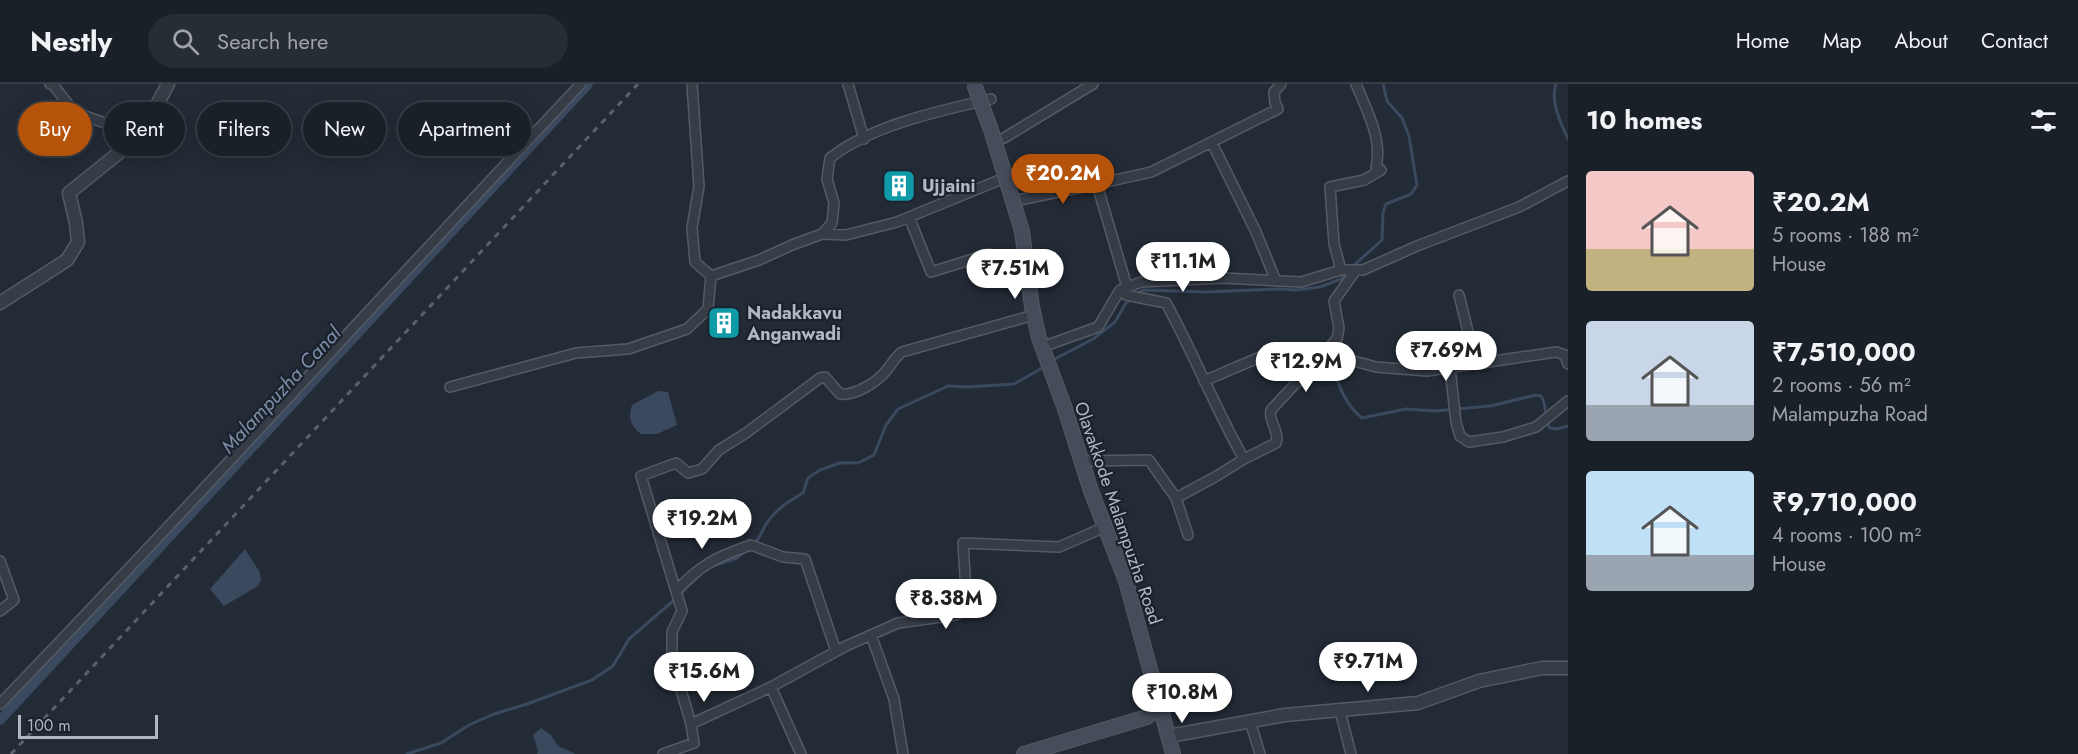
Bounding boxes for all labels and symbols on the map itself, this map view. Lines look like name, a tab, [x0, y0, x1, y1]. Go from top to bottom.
pin: ₹20.2M	[1014, 154, 1112, 205]
building icon: Ujjaini	[881, 168, 917, 204]
place label: Ujjaini	[922, 173, 976, 199]
pin: ₹11.1M	[1134, 242, 1232, 293]
pin: ₹7.51M	[966, 249, 1064, 300]
place label: Nadakkavu Anganwadi	[746, 300, 842, 347]
building icon: Nadakkavu Anganwadi	[706, 305, 742, 341]
water label: Malampuzha Canal	[214, 319, 349, 460]
pin: ₹7.69M	[1397, 331, 1495, 382]
pin: ₹12.9M	[1257, 342, 1355, 393]
street label: Olavakkode Malampuzha Road	[1068, 398, 1168, 628]
pin: ₹19.2M	[653, 499, 751, 550]
pin: ₹8.38M	[897, 579, 995, 630]
pin: ₹9.71M	[1319, 642, 1417, 693]
pin: ₹15.6M	[655, 652, 753, 703]
pin: ₹10.8M	[1133, 673, 1231, 724]
scale bar	[18, 712, 158, 740]

